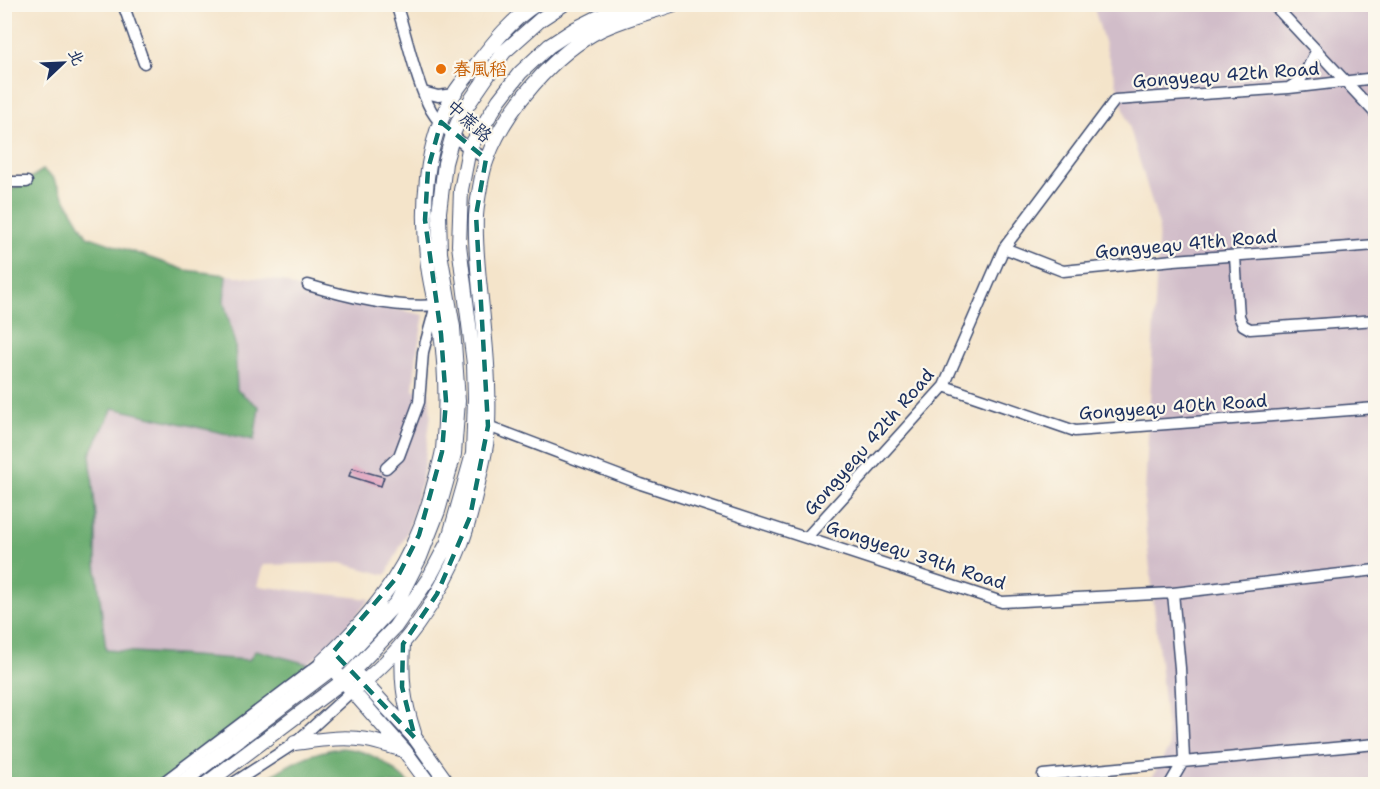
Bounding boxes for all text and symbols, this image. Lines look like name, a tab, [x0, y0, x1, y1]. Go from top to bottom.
north arrow	[33, 33, 93, 93]
text: 北	[64, 46, 89, 69]
street label: Gongyequ 42th Road	[1132, 56, 1320, 94]
place label: 春風稻	[453, 57, 507, 81]
marker: 春風稻	[434, 62, 448, 76]
street label: 中蔗路	[441, 94, 497, 148]
street label: Gongyequ 41th Road	[1094, 224, 1278, 264]
street label: Gongyequ 42th Road	[799, 363, 939, 521]
street label: Gongyequ 40th Road	[1078, 388, 1268, 426]
street label: Gongyequ 39th Road	[823, 515, 1009, 595]

